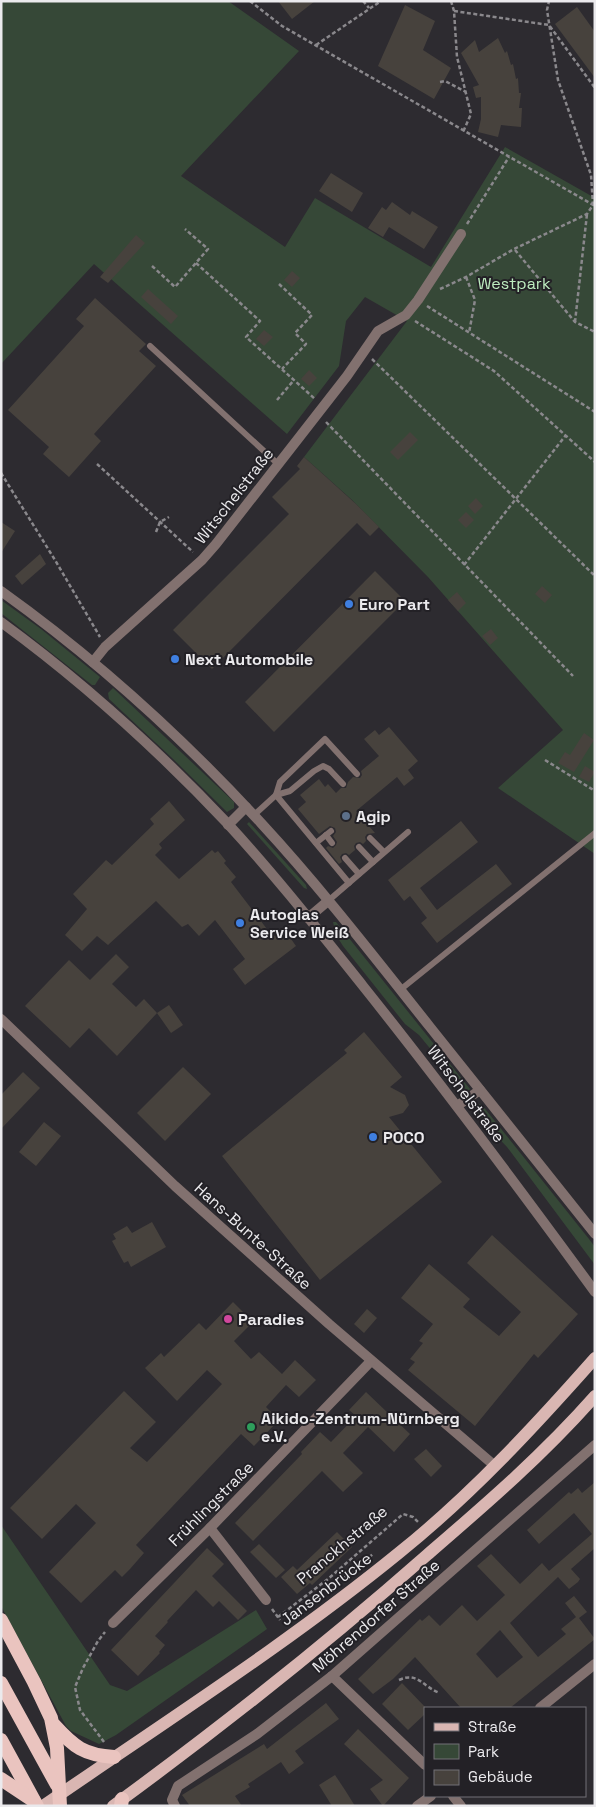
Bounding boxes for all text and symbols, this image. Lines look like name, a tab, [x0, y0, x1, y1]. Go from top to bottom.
park label: Westpark	[477, 273, 551, 294]
street label: Witschelstraße	[190, 444, 278, 548]
place label: Euro Part	[359, 594, 430, 615]
marker: Euro Part	[343, 598, 355, 610]
place label: Next Automobile	[185, 649, 313, 670]
marker: Next Automobile	[169, 653, 181, 665]
place label: Agip	[356, 806, 391, 827]
marker: Agip	[340, 810, 352, 822]
place label: Autoglas Service Weiß	[250, 904, 350, 943]
marker: Autoglas Service Weiß	[234, 917, 246, 929]
street label: Witschelstraße	[423, 1041, 509, 1147]
place label: POCO	[383, 1127, 425, 1148]
marker: POCO	[367, 1131, 379, 1143]
street label: Hans-Bunte-Straße	[190, 1178, 316, 1294]
place label: Paradies	[238, 1309, 304, 1330]
marker: Paradies	[222, 1313, 234, 1325]
place label: Aikido-Zentrum-Nürnberg e.V.	[261, 1408, 460, 1447]
marker: Aikido-Zentrum-Nürnberg e.V.	[245, 1421, 257, 1433]
street label: Frühlingstraße	[164, 1457, 258, 1551]
street label: Pranckhstraße	[292, 1501, 392, 1589]
street label: Jansenbrücke	[276, 1548, 376, 1630]
street label: Möhrendorfer Straße	[308, 1555, 444, 1677]
legend	[424, 1707, 586, 1797]
text: Straße	[468, 1717, 517, 1736]
text: Park	[468, 1742, 499, 1761]
text: Gebäude	[468, 1767, 533, 1786]

